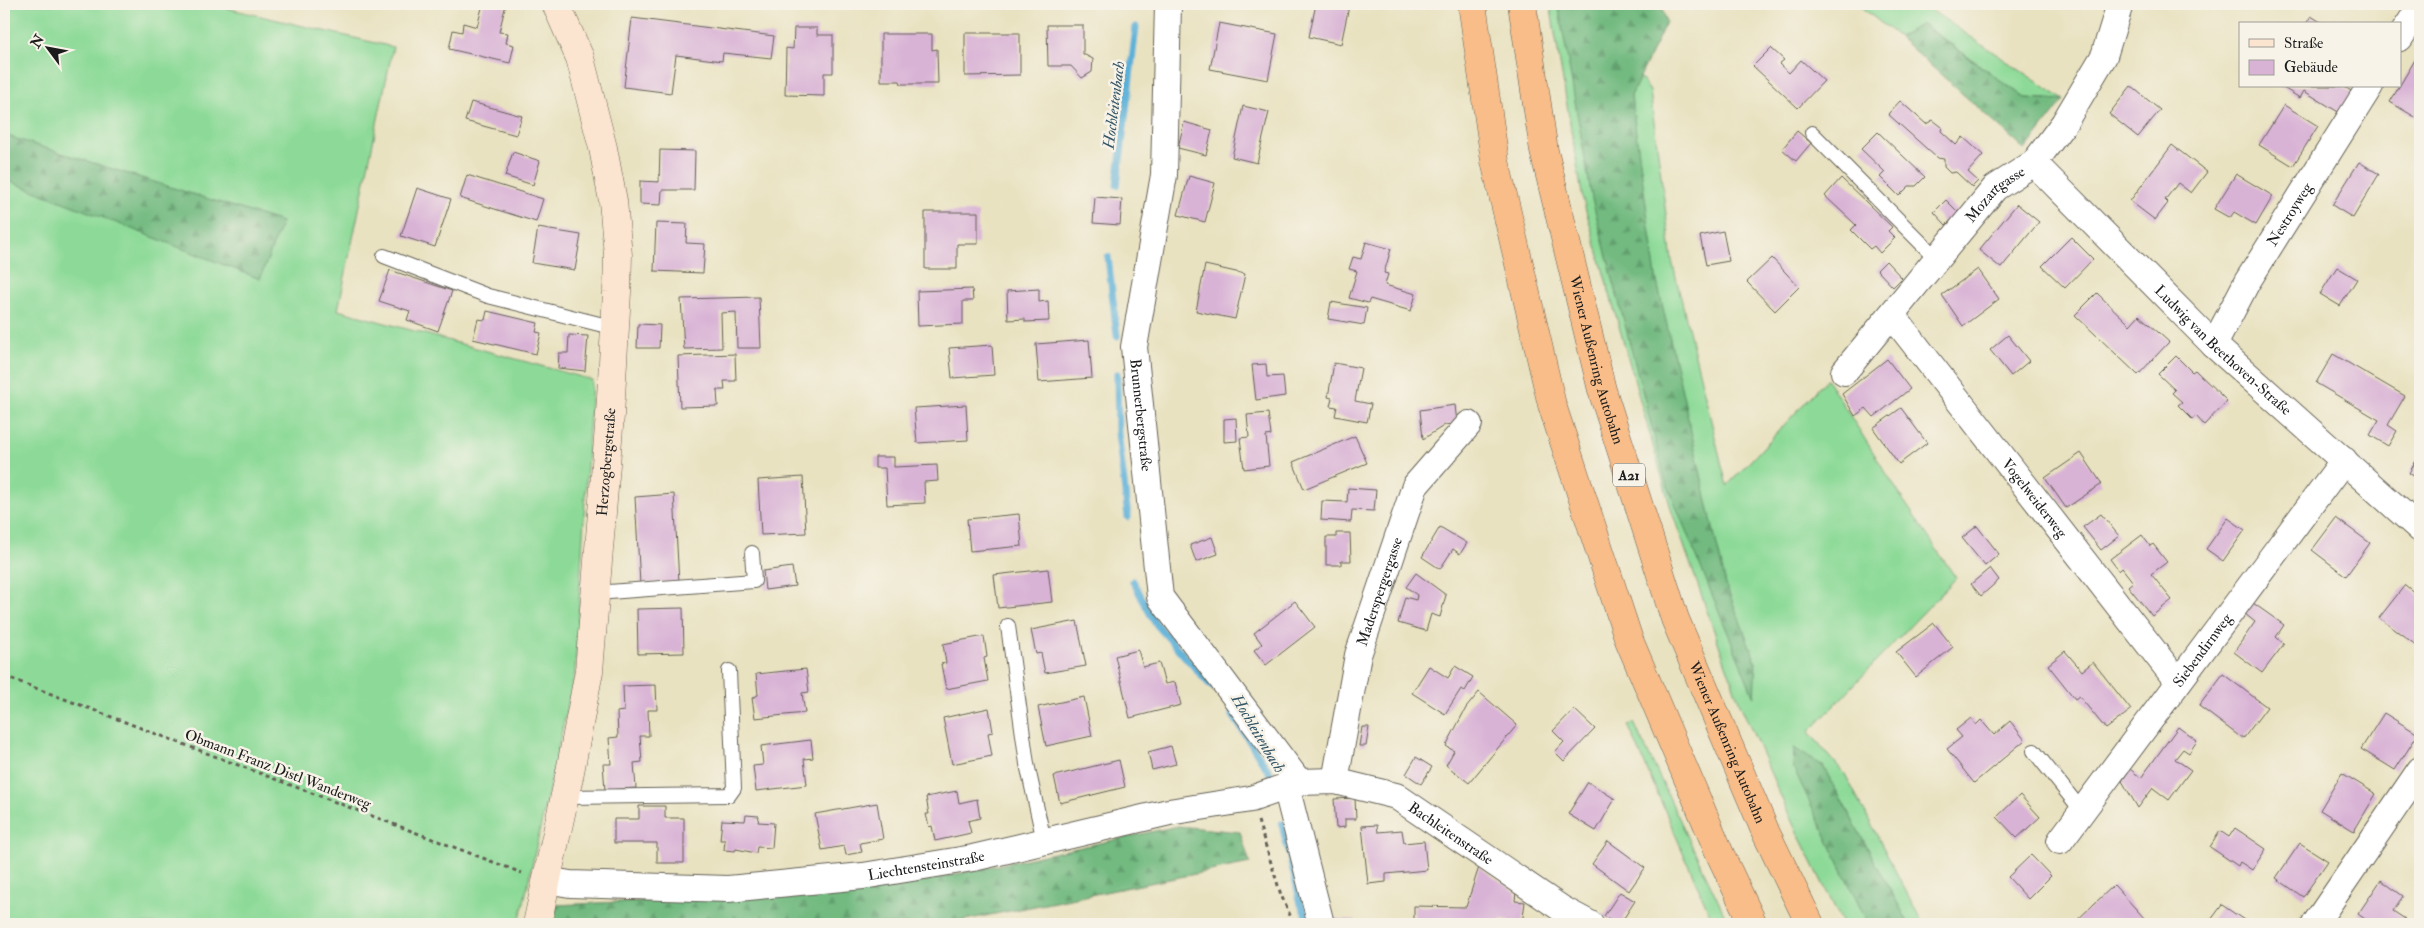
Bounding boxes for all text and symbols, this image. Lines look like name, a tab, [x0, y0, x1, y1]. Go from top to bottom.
north arrow	[22, 22, 72, 72]
legend	[2239, 22, 2402, 88]
text: N	[26, 31, 48, 52]
text: Straße	[2284, 34, 2323, 53]
text: Gebäude	[2284, 58, 2338, 77]
water label: Hochleitenbach	[1099, 60, 1129, 151]
street label: Mozartgasse	[1962, 162, 2029, 227]
street label: Nestroyweg	[2263, 179, 2317, 250]
street label: Wiener Außenring Autobahn	[1564, 273, 1628, 447]
street label: Ludwig van Beethoven-Straße	[2150, 281, 2295, 420]
street label: Brunnerbergstraße	[1125, 358, 1156, 472]
street label: Herzogbergstraße	[593, 407, 620, 517]
street label: Vogelweiderweg	[1997, 455, 2071, 542]
road number: A21	[1613, 464, 1645, 486]
street label: Maderspergergasse	[1353, 535, 1407, 649]
street label: Siebendirnweg	[2169, 609, 2237, 691]
street label: Wiener Außenring Autobahn	[1684, 658, 1770, 827]
water label: Hochleitenbach	[1226, 690, 1289, 777]
street label: Obmann Franz Distl Wanderweg	[182, 725, 374, 814]
street label: Bachleitenstraße	[1404, 798, 1497, 869]
street label: Liechtensteinstraße	[866, 847, 987, 885]

